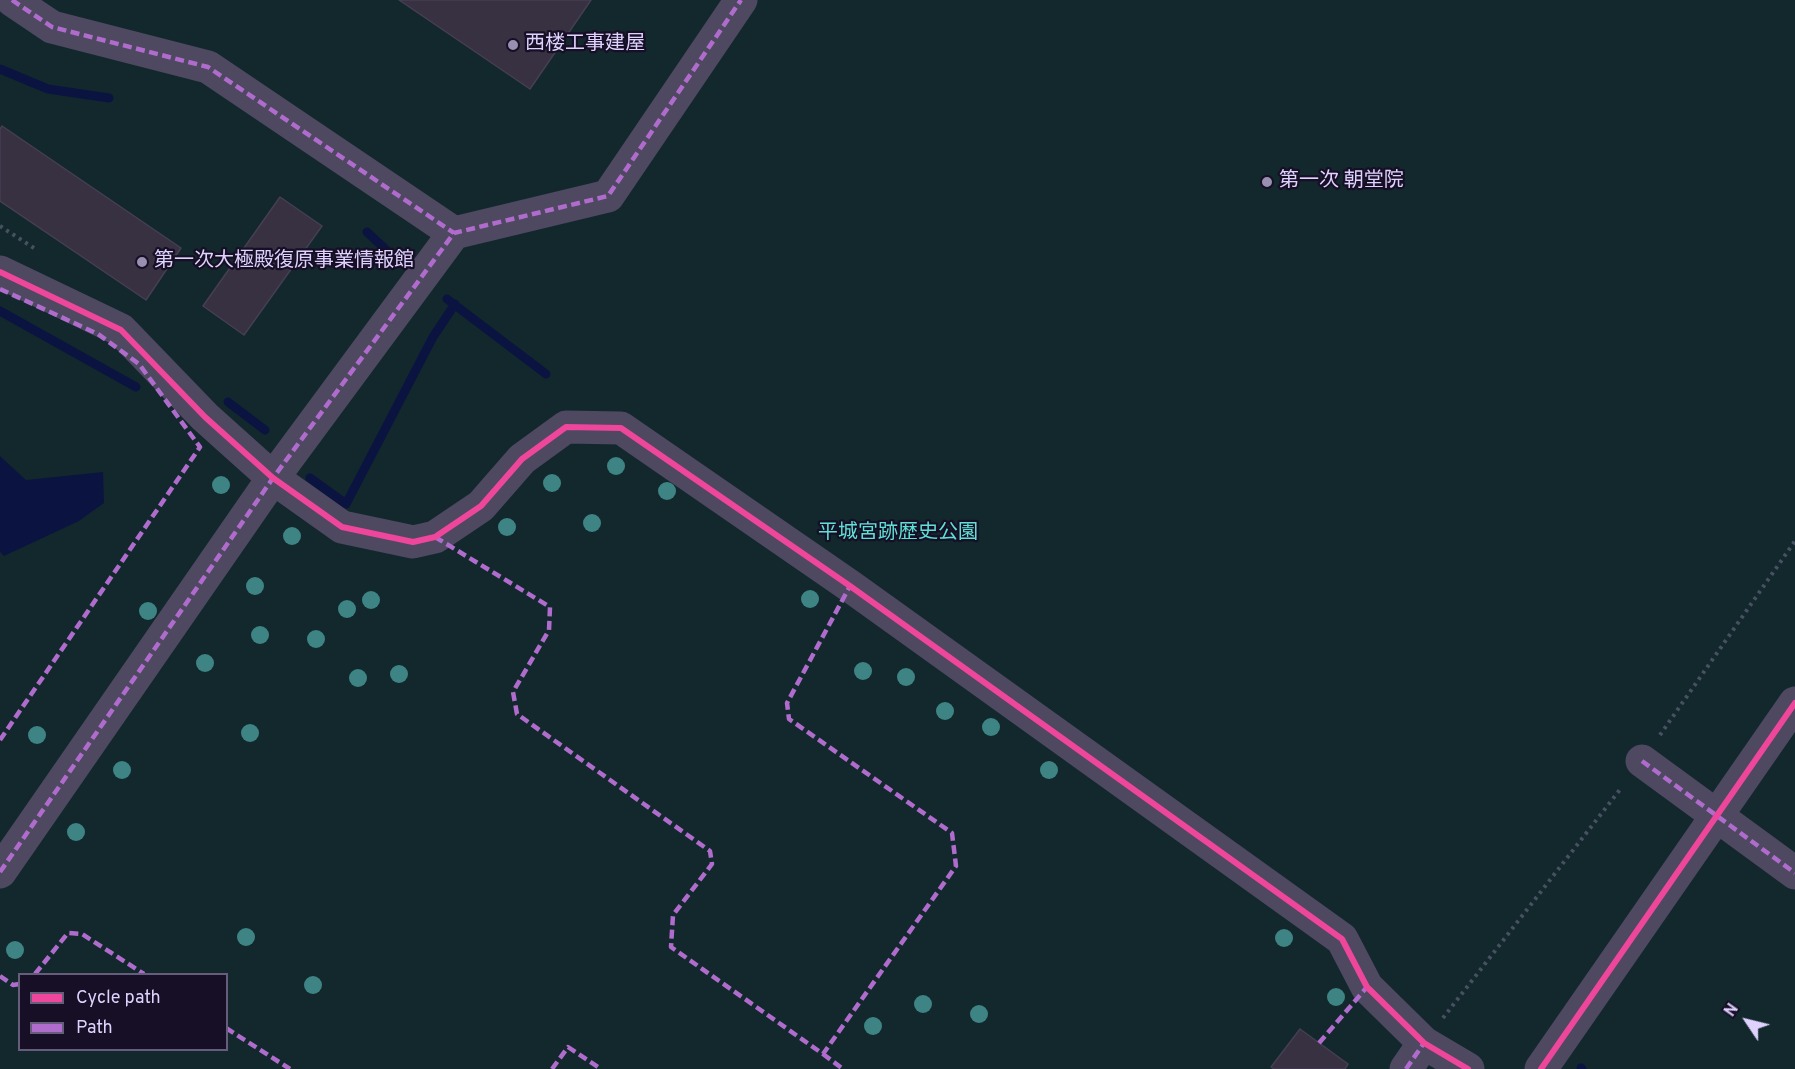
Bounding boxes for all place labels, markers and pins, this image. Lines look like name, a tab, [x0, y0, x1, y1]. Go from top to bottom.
place label: 西楼工事建屋	[525, 33, 645, 57]
marker: 西楼工事建屋	[506, 38, 520, 52]
place label: 第一次 朝堂院	[1279, 170, 1404, 194]
marker: 第一次 朝堂院	[1260, 175, 1274, 189]
place label: 第一次大極殿復原事業情報館	[154, 250, 414, 274]
marker: 第一次大極殿復原事業情報館	[135, 255, 149, 269]

